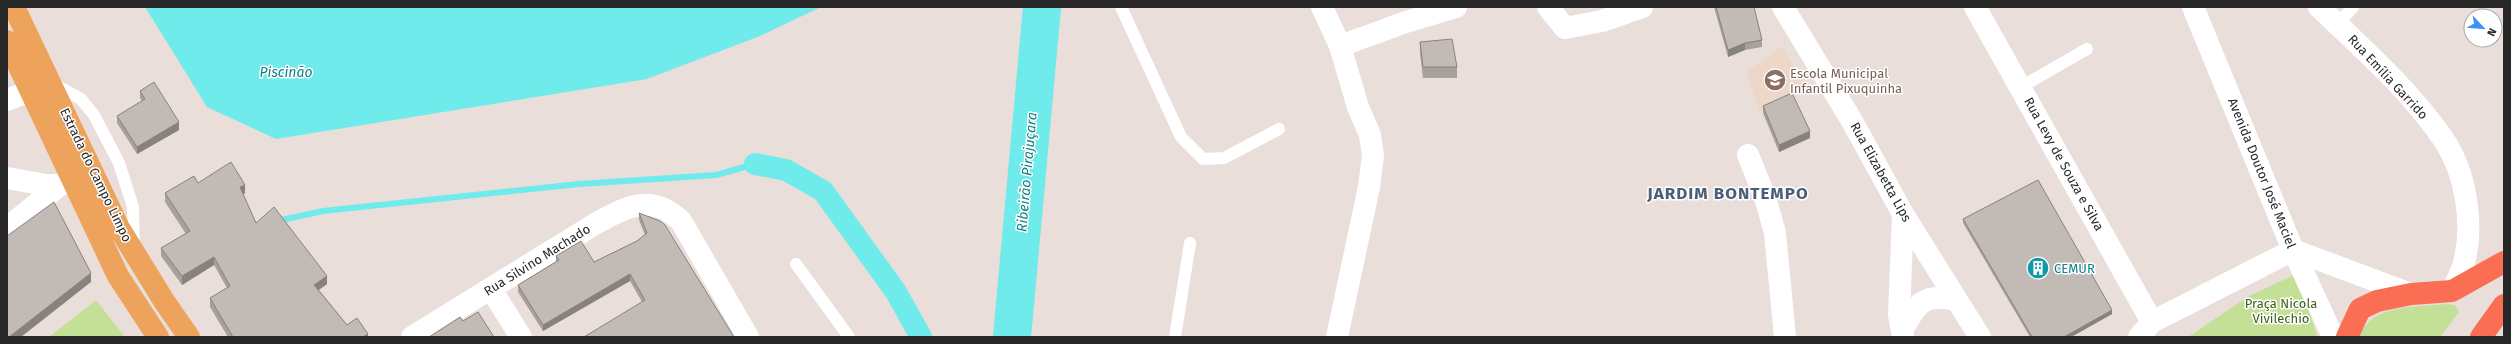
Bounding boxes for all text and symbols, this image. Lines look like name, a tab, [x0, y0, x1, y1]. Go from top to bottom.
north arrow	[2463, 8, 2503, 48]
text: N	[2484, 26, 2499, 38]
street label: Rua Emília Garrido	[2345, 32, 2431, 122]
water label: Piscinão	[259, 64, 313, 81]
place label: Escola Municipal Infantil Pixuquinha	[1790, 66, 1902, 96]
school or university icon: Escola Municipal Infantil Pixuquinha	[1762, 67, 1788, 93]
street label: Rua Levy de Souza e Silva	[2021, 95, 2107, 233]
street label: Avenida Doutor José Maciel	[2225, 96, 2299, 250]
street label: Estrada do Campo Limpo	[57, 106, 135, 244]
water label: Ribeirão Pirajuçara	[1013, 111, 1041, 233]
street label: Rua Elizabetta Lips	[1847, 120, 1915, 224]
district label: JARDIM BONTEMPO	[1646, 183, 1809, 204]
street label: Rua Silvino Machado	[481, 221, 593, 299]
building icon: CEMUR	[2025, 255, 2051, 281]
place label: CEMUR	[2054, 261, 2095, 276]
park label: Praça Nicola Vivilechio	[2245, 296, 2317, 326]

